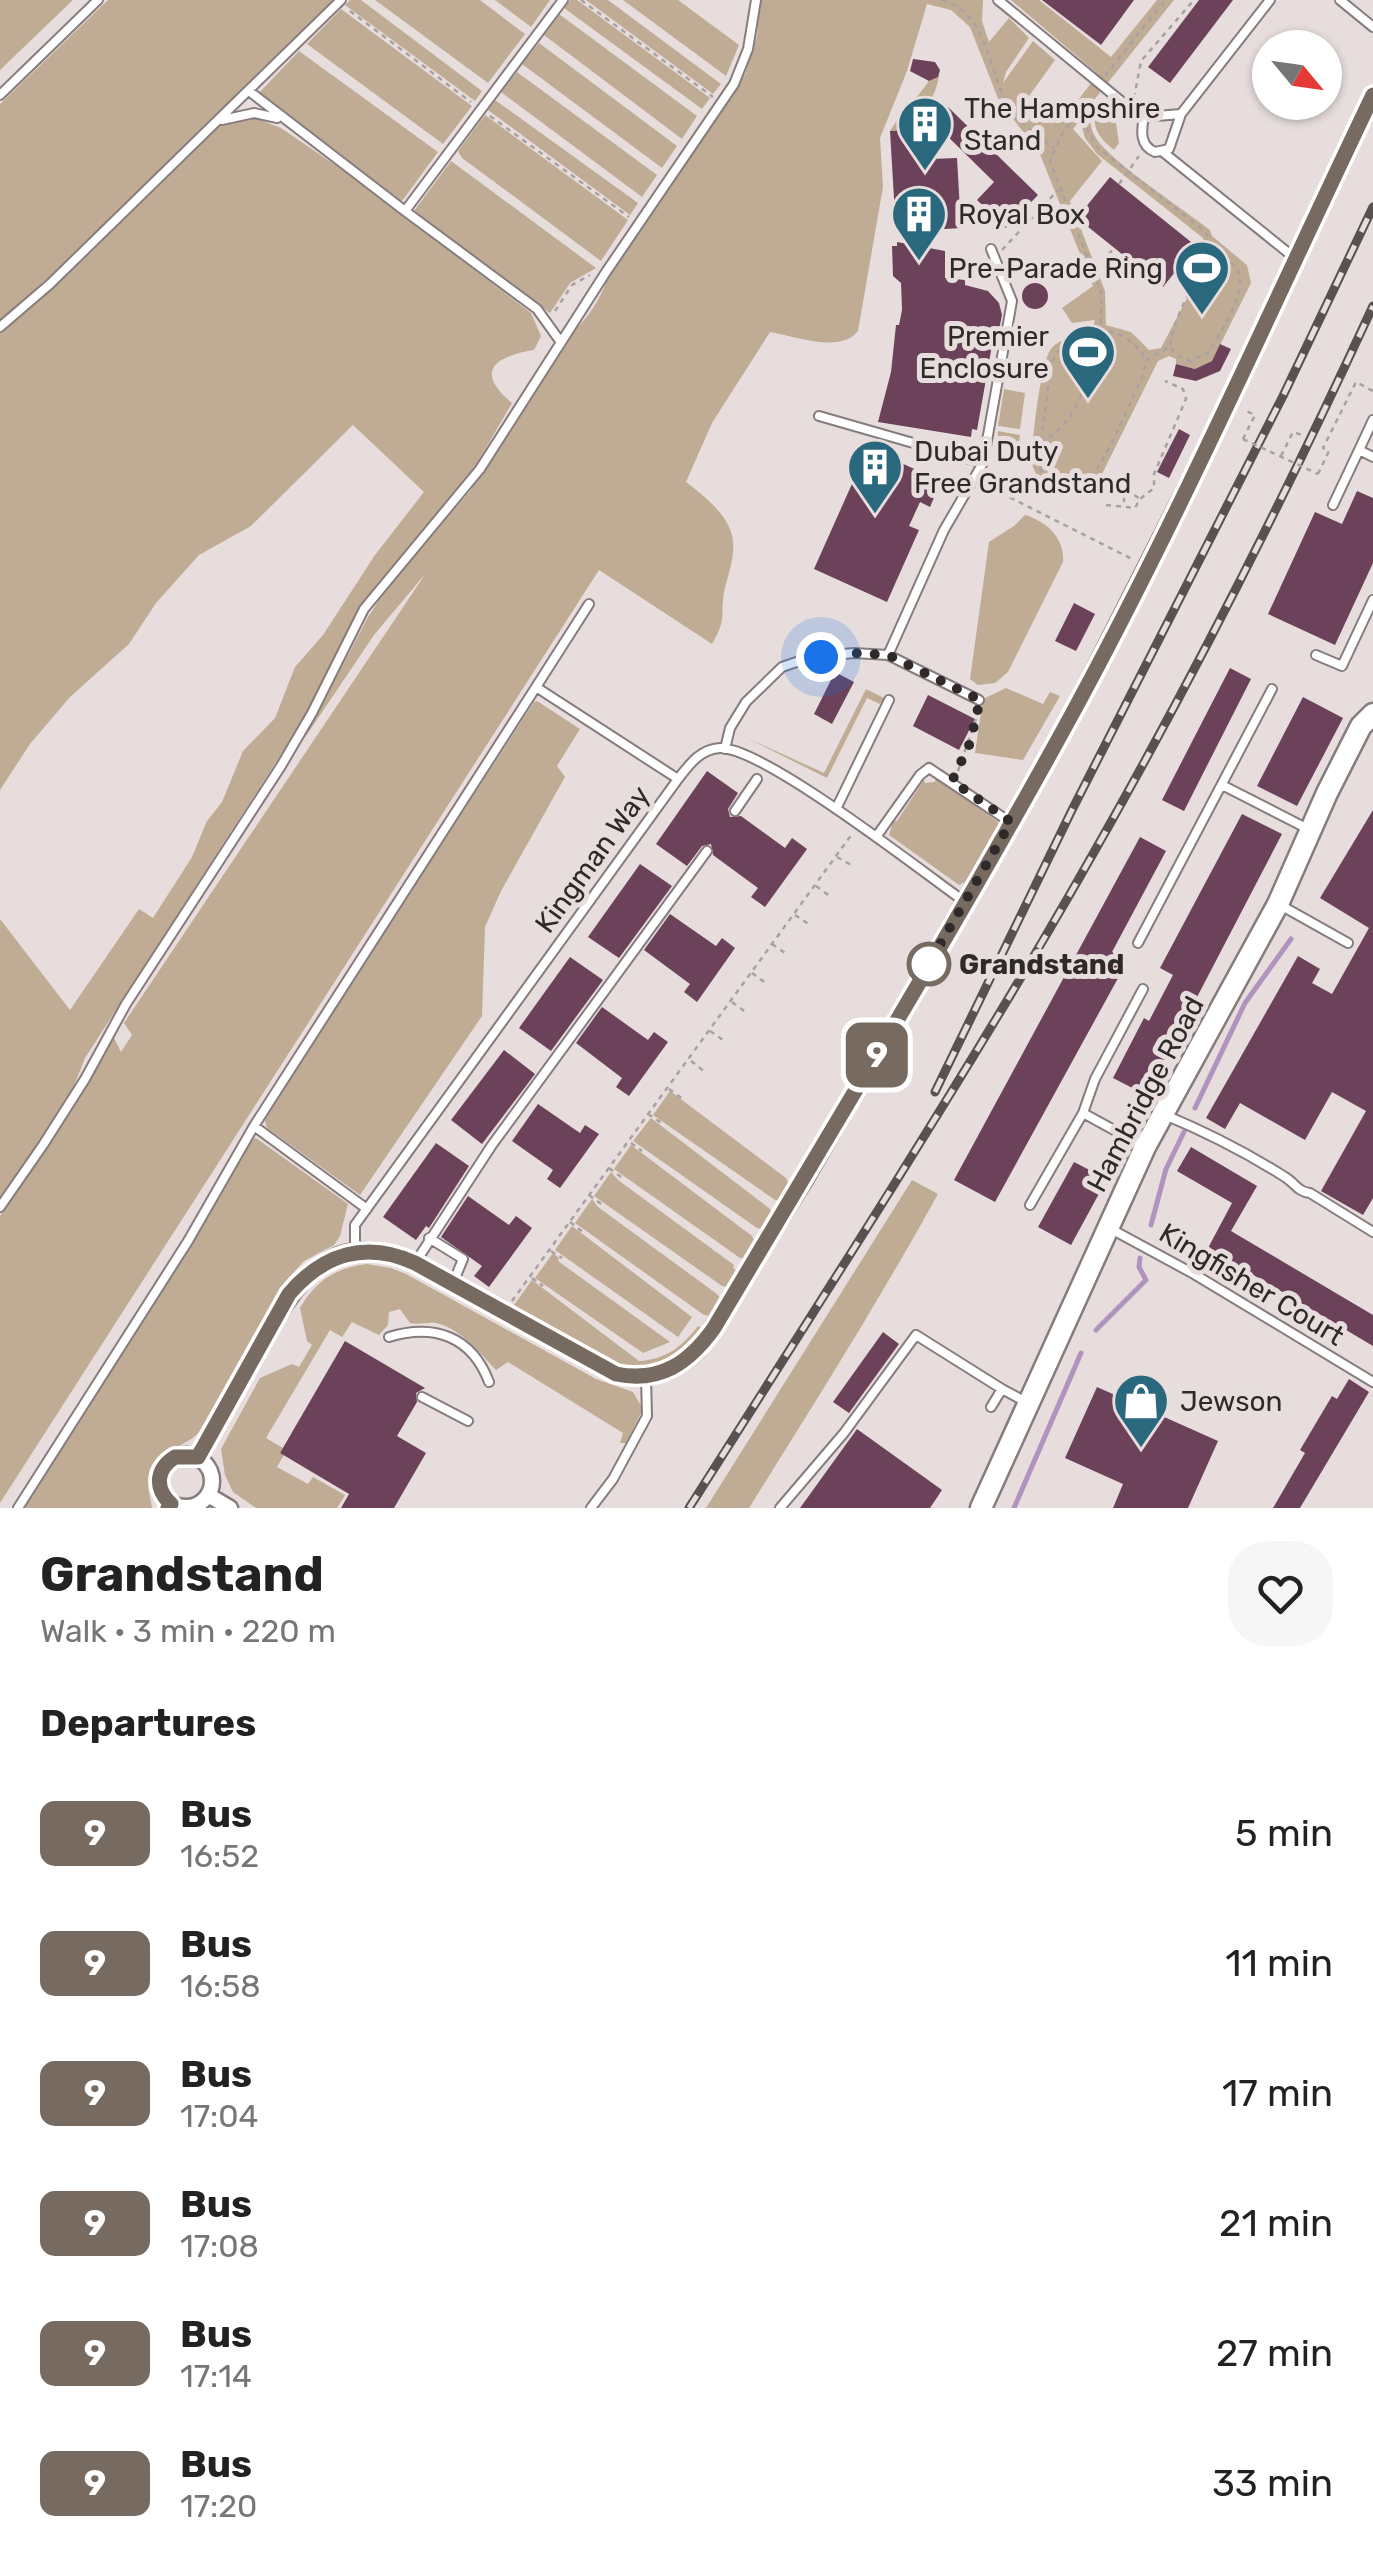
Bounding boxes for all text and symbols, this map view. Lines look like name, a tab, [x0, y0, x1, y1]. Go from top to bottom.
north arrow	[1252, 30, 1342, 120]
map controls	[1252, 30, 1342, 120]
place label: The Hampshire Stand	[964, 92, 1160, 157]
building icon: The Hampshire Stand	[895, 94, 955, 173]
building icon: Royal Box	[889, 184, 949, 263]
place label: Royal Box	[958, 198, 1085, 231]
sports icon: Pre-Parade Ring	[1172, 238, 1232, 317]
place label: Pre-Parade Ring	[949, 252, 1163, 285]
place label: Premier Enclosure	[920, 320, 1049, 385]
sports icon: Premier Enclosure	[1058, 322, 1118, 401]
place label: Dubai Duty Free Grandstand	[914, 435, 1131, 500]
building icon: Dubai Duty Free Grandstand	[845, 437, 905, 516]
your location	[796, 632, 846, 682]
street label: Kingman Way	[528, 779, 657, 939]
marker: Grandstand	[908, 943, 950, 985]
place label: Grandstand	[959, 948, 1125, 981]
street label: Hambridge Road	[1080, 991, 1211, 1198]
line badge: 9	[844, 1022, 910, 1088]
text: 9	[866, 1034, 888, 1076]
street label: Kingfisher Court	[1153, 1216, 1350, 1353]
shop icon: Jewson	[1111, 1371, 1171, 1450]
place label: Jewson	[1180, 1385, 1282, 1418]
button: heart	[1228, 1541, 1333, 1646]
text: Grandstand	[40, 1546, 324, 1603]
text: Walk · 3 min · 220 m	[40, 1612, 336, 1650]
text: Departures	[40, 1700, 256, 1746]
text: Bus	[180, 1791, 252, 1837]
text: 5 min	[1235, 1810, 1333, 1856]
text: 9	[84, 1812, 106, 1854]
text: 16:52	[180, 1837, 259, 1875]
text: Bus	[180, 1921, 252, 1967]
text: 11 min	[1225, 1940, 1333, 1986]
text: 9	[84, 1942, 106, 1984]
text: 16:58	[180, 1967, 261, 2005]
text: Bus	[180, 2051, 252, 2097]
text: 17 min	[1222, 2070, 1333, 2116]
text: 9	[84, 2072, 106, 2114]
text: 17:04	[180, 2097, 259, 2135]
text: Bus	[180, 2181, 252, 2227]
text: 21 min	[1219, 2200, 1333, 2246]
text: 9	[84, 2202, 106, 2244]
text: 17:08	[180, 2227, 259, 2265]
text: Bus	[180, 2311, 252, 2357]
text: 27 min	[1216, 2330, 1333, 2376]
text: 9	[84, 2332, 106, 2374]
text: 17:14	[180, 2357, 252, 2395]
text: Bus	[180, 2441, 252, 2487]
text: 33 min	[1212, 2460, 1333, 2506]
text: 9	[84, 2462, 106, 2504]
text: 17:20	[180, 2487, 257, 2525]

